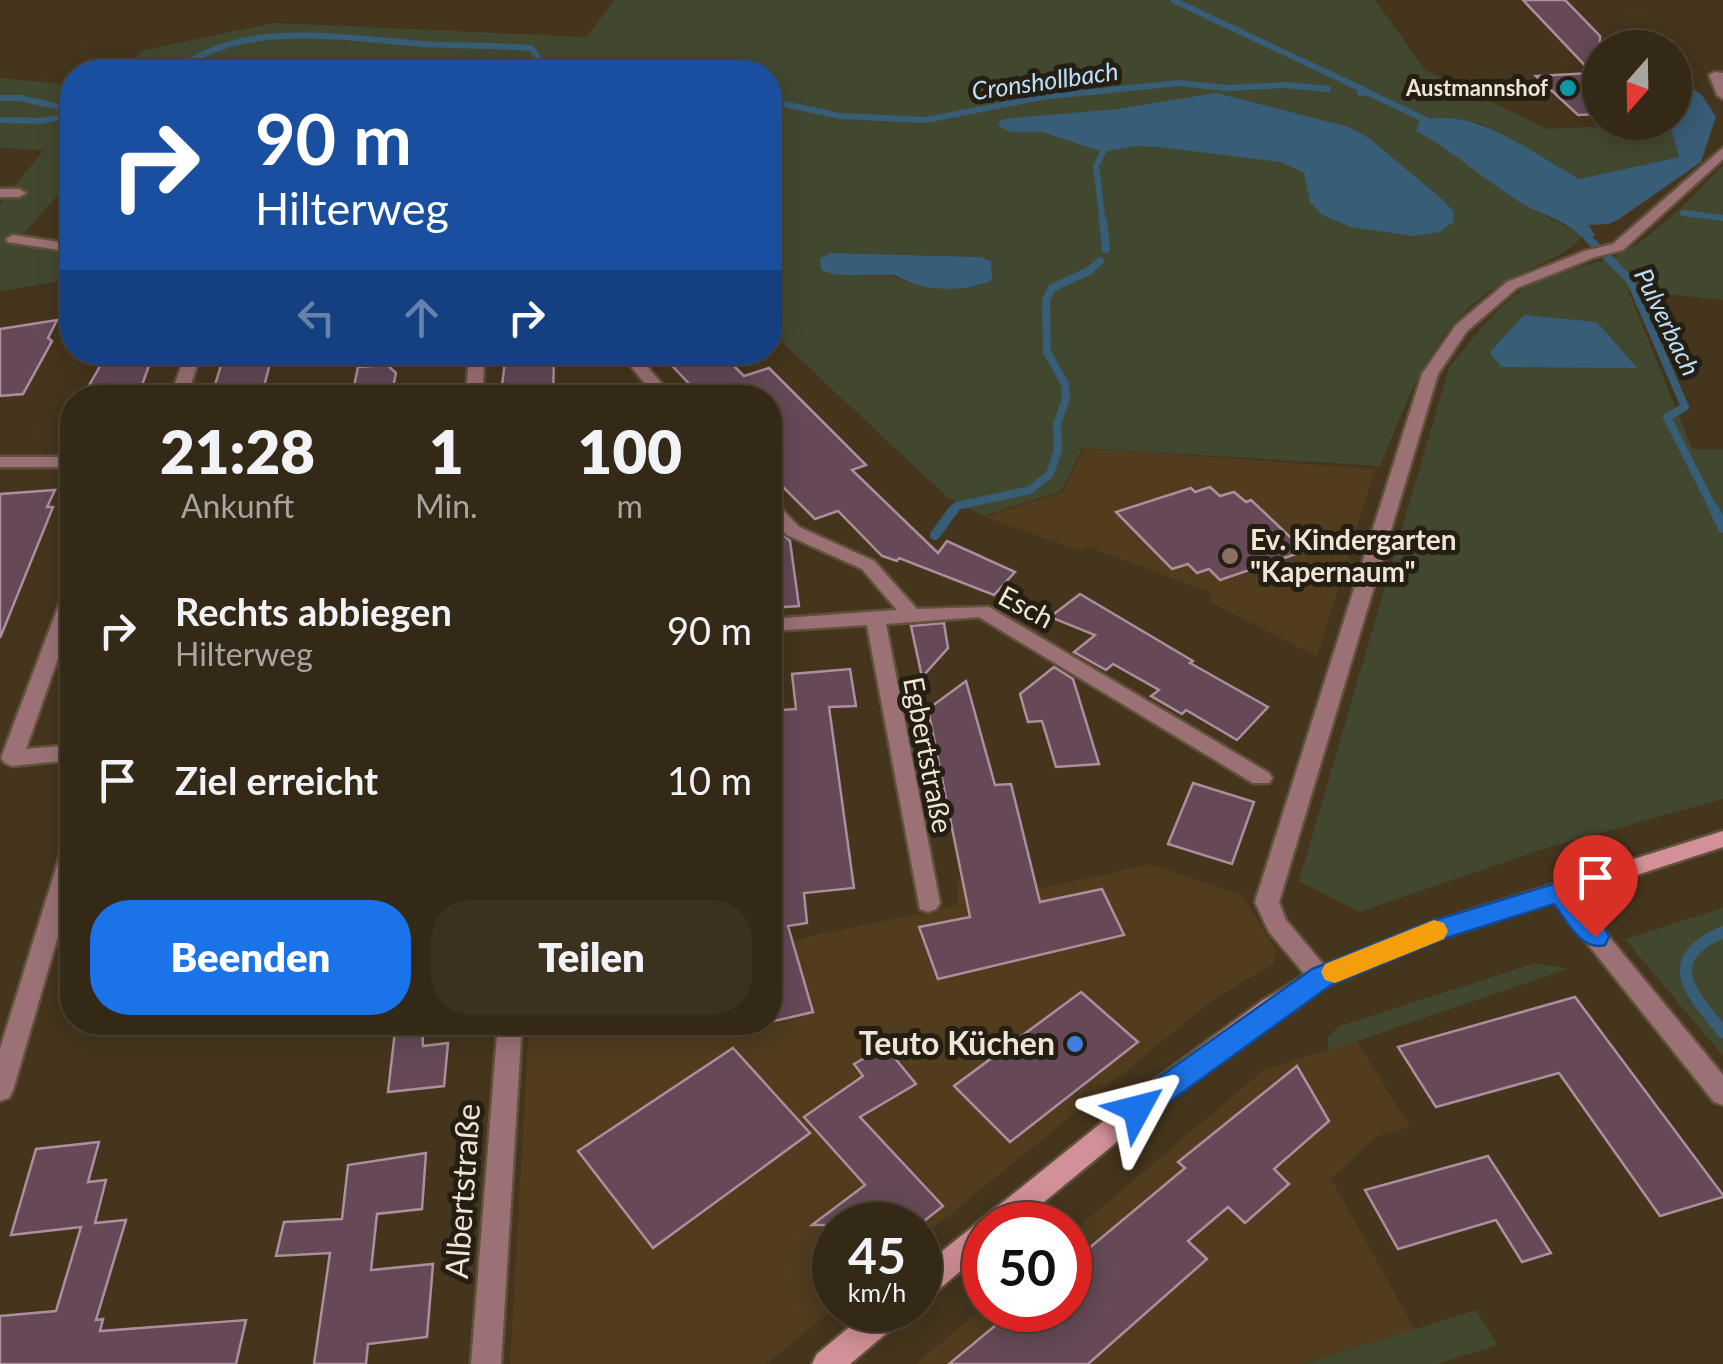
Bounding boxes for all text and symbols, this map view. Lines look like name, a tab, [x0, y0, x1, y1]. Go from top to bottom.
north arrow	[1582, 30, 1692, 140]
map controls	[1582, 30, 1692, 140]
water label: Cronshollbach	[970, 55, 1120, 105]
place label: Austmannshof	[1405, 74, 1548, 101]
marker: Austmannshof	[1557, 77, 1579, 99]
text: 90 m	[255, 96, 412, 180]
icon: right	[90, 100, 220, 230]
text: Hilterweg	[255, 181, 449, 235]
water label: Pulverbach	[1629, 263, 1707, 380]
icon: left	[289, 290, 344, 345]
icon: ahead	[394, 290, 449, 345]
icon: right	[499, 290, 554, 345]
text: 21:28	[160, 415, 315, 487]
text: 1	[429, 415, 464, 487]
text: 100	[578, 415, 682, 487]
text: Ankunft	[181, 486, 294, 525]
text: Min.	[415, 486, 478, 525]
text: m	[617, 486, 643, 525]
place label: Ev. Kindergarten "Kapernaum"	[1250, 522, 1457, 588]
marker: Ev. Kindergarten "Kapernaum"	[1219, 545, 1241, 567]
street label: Esch	[993, 578, 1060, 635]
text: Rechts abbiegen	[175, 588, 452, 634]
icon: right	[90, 603, 145, 658]
text: 90 m	[667, 607, 752, 653]
text: Hilterweg	[175, 634, 313, 673]
street label: Egbertstraße	[897, 674, 961, 836]
icon: arrive	[90, 753, 145, 808]
text: Ziel erreicht	[175, 757, 378, 803]
text: 10 m	[667, 757, 752, 803]
pin	[1553, 835, 1638, 938]
icon: arrive	[1568, 850, 1623, 905]
button: Beenden	[90, 900, 411, 1015]
button: Teilen	[431, 900, 752, 1015]
place label: Teuto Küchen	[859, 1023, 1055, 1062]
marker: Teuto Küchen	[1064, 1033, 1086, 1055]
position arrow	[1085, 1057, 1189, 1161]
street label: Albertstraße	[436, 1102, 487, 1280]
speed limit sign: 50	[962, 1202, 1092, 1332]
text: 45	[848, 1225, 906, 1285]
text: km/h	[848, 1277, 906, 1307]

